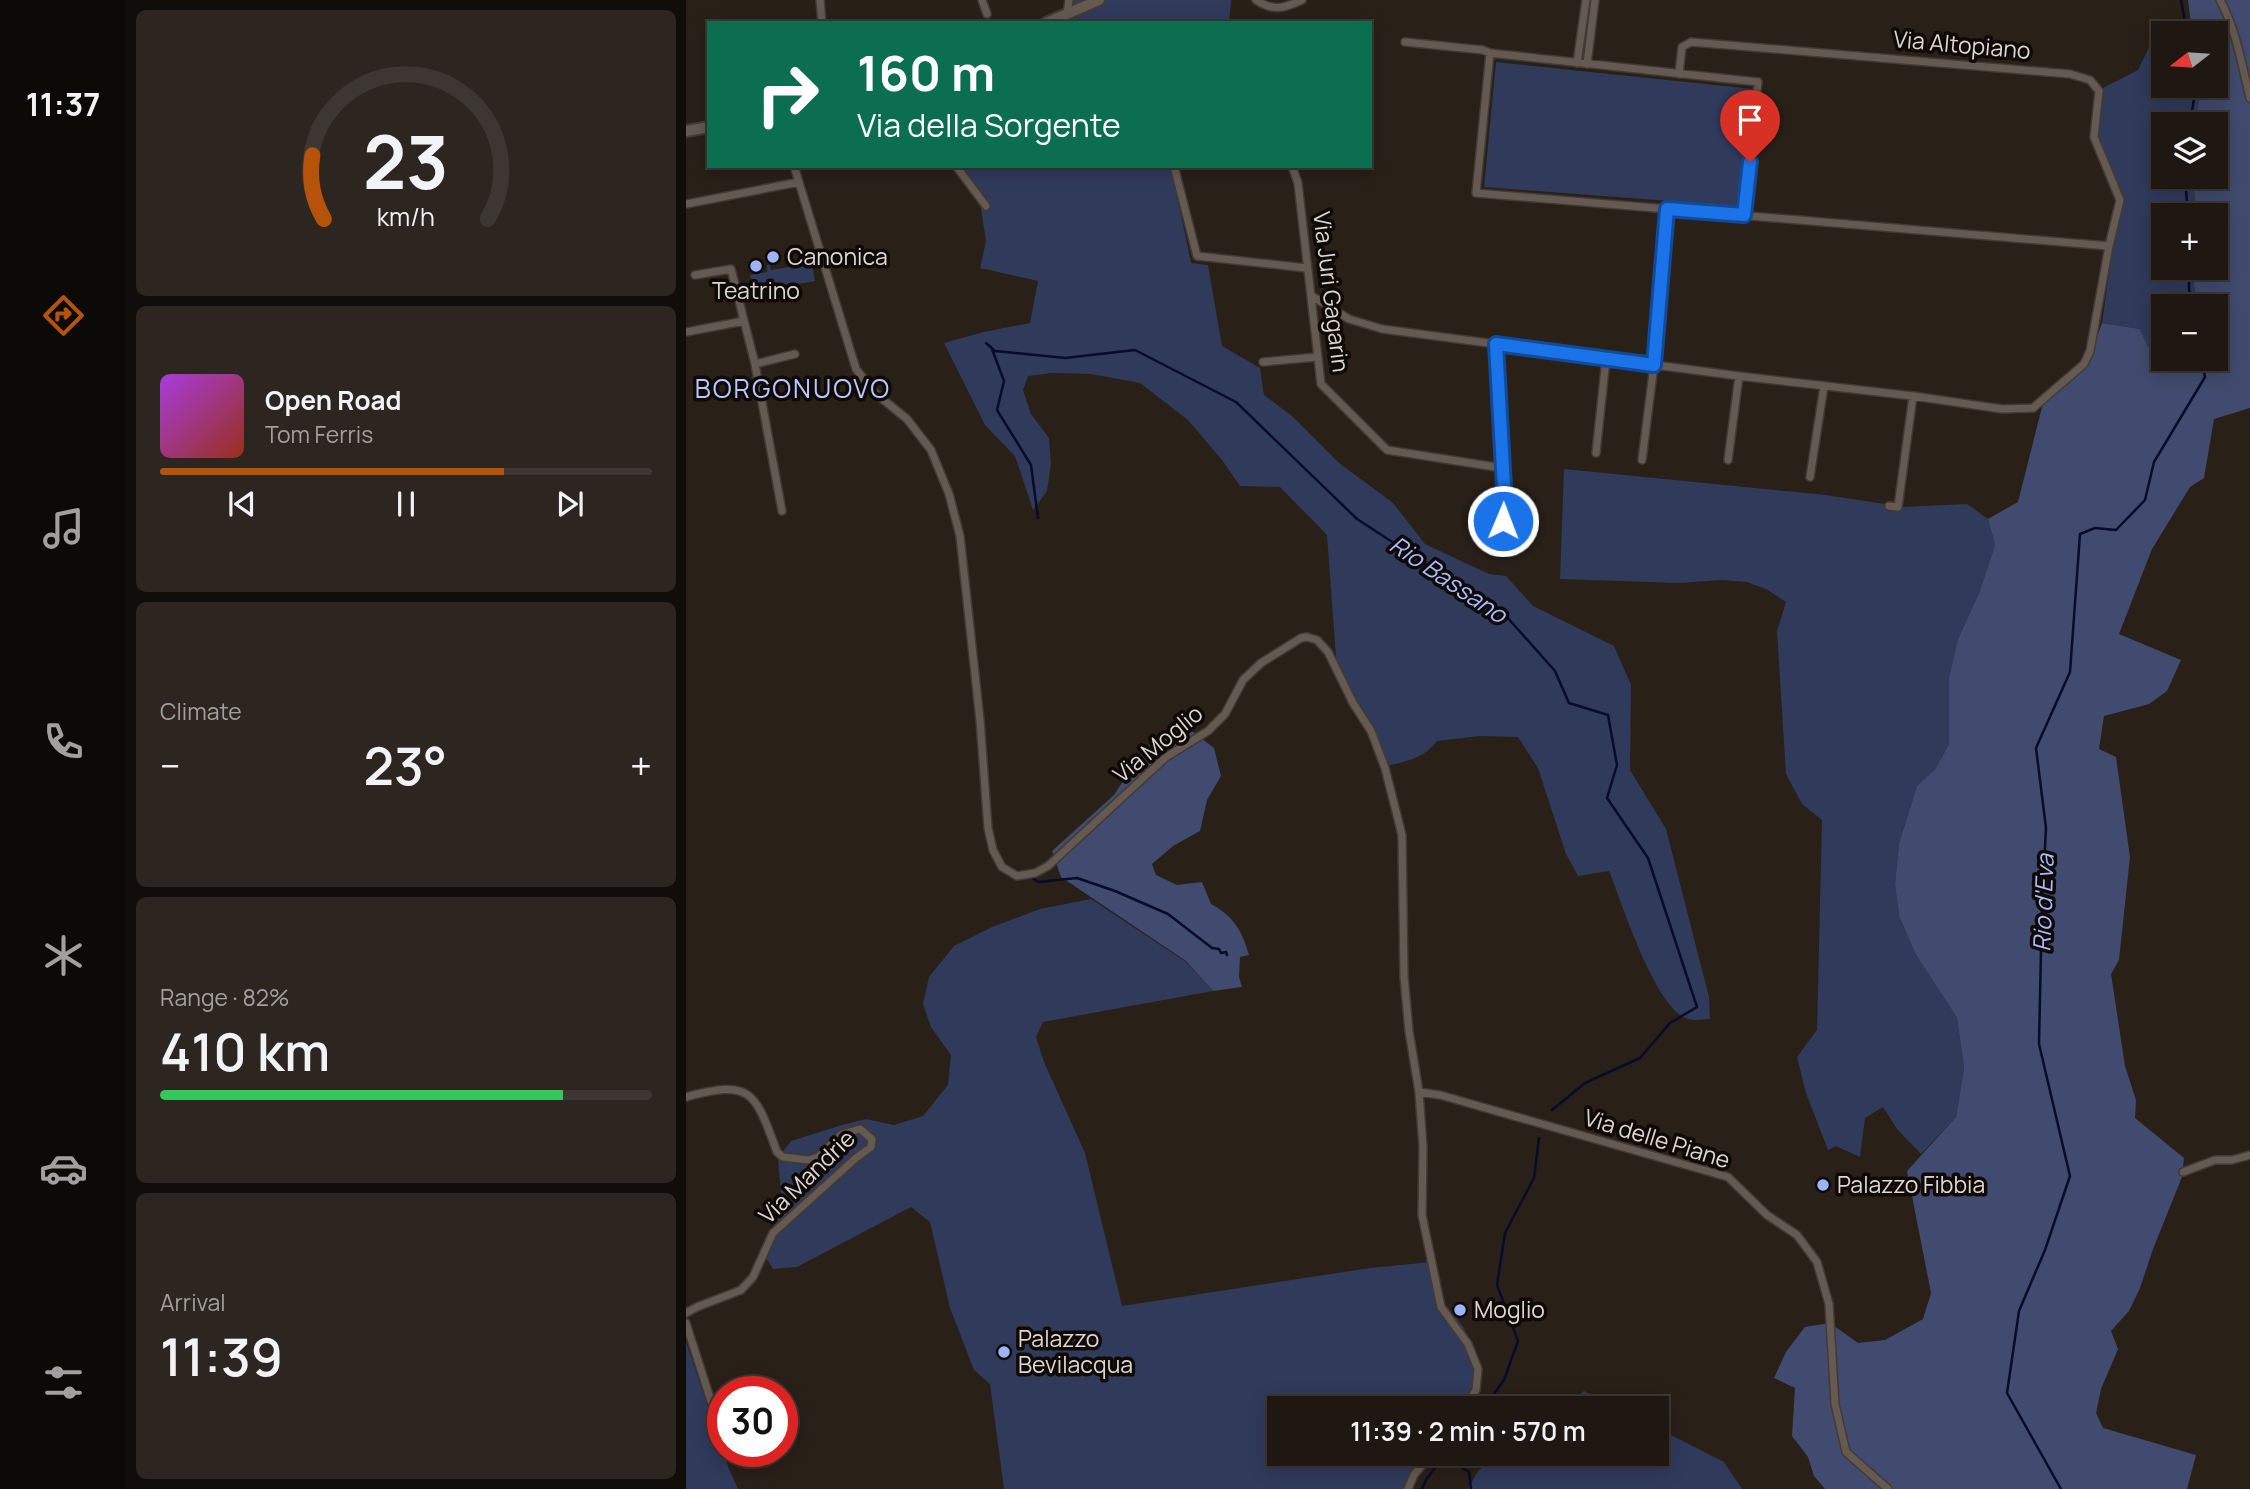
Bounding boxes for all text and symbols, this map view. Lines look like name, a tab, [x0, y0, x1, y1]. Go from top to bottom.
north arrow	[2151, 21, 2228, 98]
map controls	[2151, 21, 2228, 371]
street label: Via Altopiano	[1892, 22, 2032, 66]
text: 160 m	[857, 39, 995, 106]
icon: right	[742, 49, 833, 140]
text: 11:37	[26, 82, 100, 126]
pin	[1720, 90, 1780, 162]
icon: arrive	[1731, 101, 1769, 139]
text: Via della Sorgente	[857, 103, 1121, 147]
text: 23	[363, 111, 449, 211]
button: layers	[2151, 112, 2228, 189]
text: km/h	[377, 199, 435, 234]
button: +	[2151, 203, 2228, 280]
street label: Via Juri Gagarin	[1306, 210, 1358, 374]
place label: Canonica	[787, 240, 888, 272]
marker: Canonica	[765, 249, 781, 265]
marker: Teatrino	[748, 258, 764, 274]
place label: Teatrino	[712, 274, 800, 306]
icon: directions	[39, 291, 88, 340]
button: −	[2151, 294, 2228, 371]
district label: BORGONUOVO	[695, 370, 891, 406]
text: Open Road	[265, 382, 401, 418]
text: Tom Ferris	[265, 418, 373, 450]
position arrow	[1466, 484, 1540, 558]
icon: previous	[223, 485, 261, 523]
icon: pause	[387, 485, 425, 523]
icon: next	[551, 485, 589, 523]
icon: music	[39, 504, 88, 553]
water label: Rio Bassano	[1384, 527, 1515, 631]
text: Climate	[160, 695, 242, 727]
street label: Via Moglio	[1106, 697, 1209, 789]
icon: phone	[39, 717, 88, 766]
text: 23°	[363, 730, 447, 801]
text: −	[160, 739, 181, 791]
text: +	[630, 739, 652, 791]
water label: Rio d'Eva	[2024, 852, 2061, 952]
icon: climate	[39, 931, 88, 980]
text: Range · 82%	[160, 981, 290, 1013]
text: 410 km	[160, 1016, 330, 1087]
street label: Via delle Piane	[1580, 1101, 1734, 1175]
street label: Via Mandrie	[751, 1122, 862, 1230]
icon: car	[39, 1144, 88, 1193]
place label: Palazzo Fibbia	[1837, 1168, 1985, 1200]
marker: Palazzo Fibbia	[1815, 1177, 1831, 1193]
text: Arrival	[160, 1286, 226, 1318]
place label: Moglio	[1474, 1293, 1545, 1325]
marker: Moglio	[1452, 1302, 1468, 1318]
text: 11:39	[160, 1321, 283, 1392]
place label: Palazzo Bevilacqua	[1018, 1322, 1133, 1380]
marker: Palazzo Bevilacqua	[996, 1344, 1012, 1360]
icon: filters	[39, 1358, 88, 1407]
speed limit sign: 30	[707, 1376, 798, 1467]
text: 11:39 · 2 min · 570 m	[1350, 1413, 1586, 1449]

